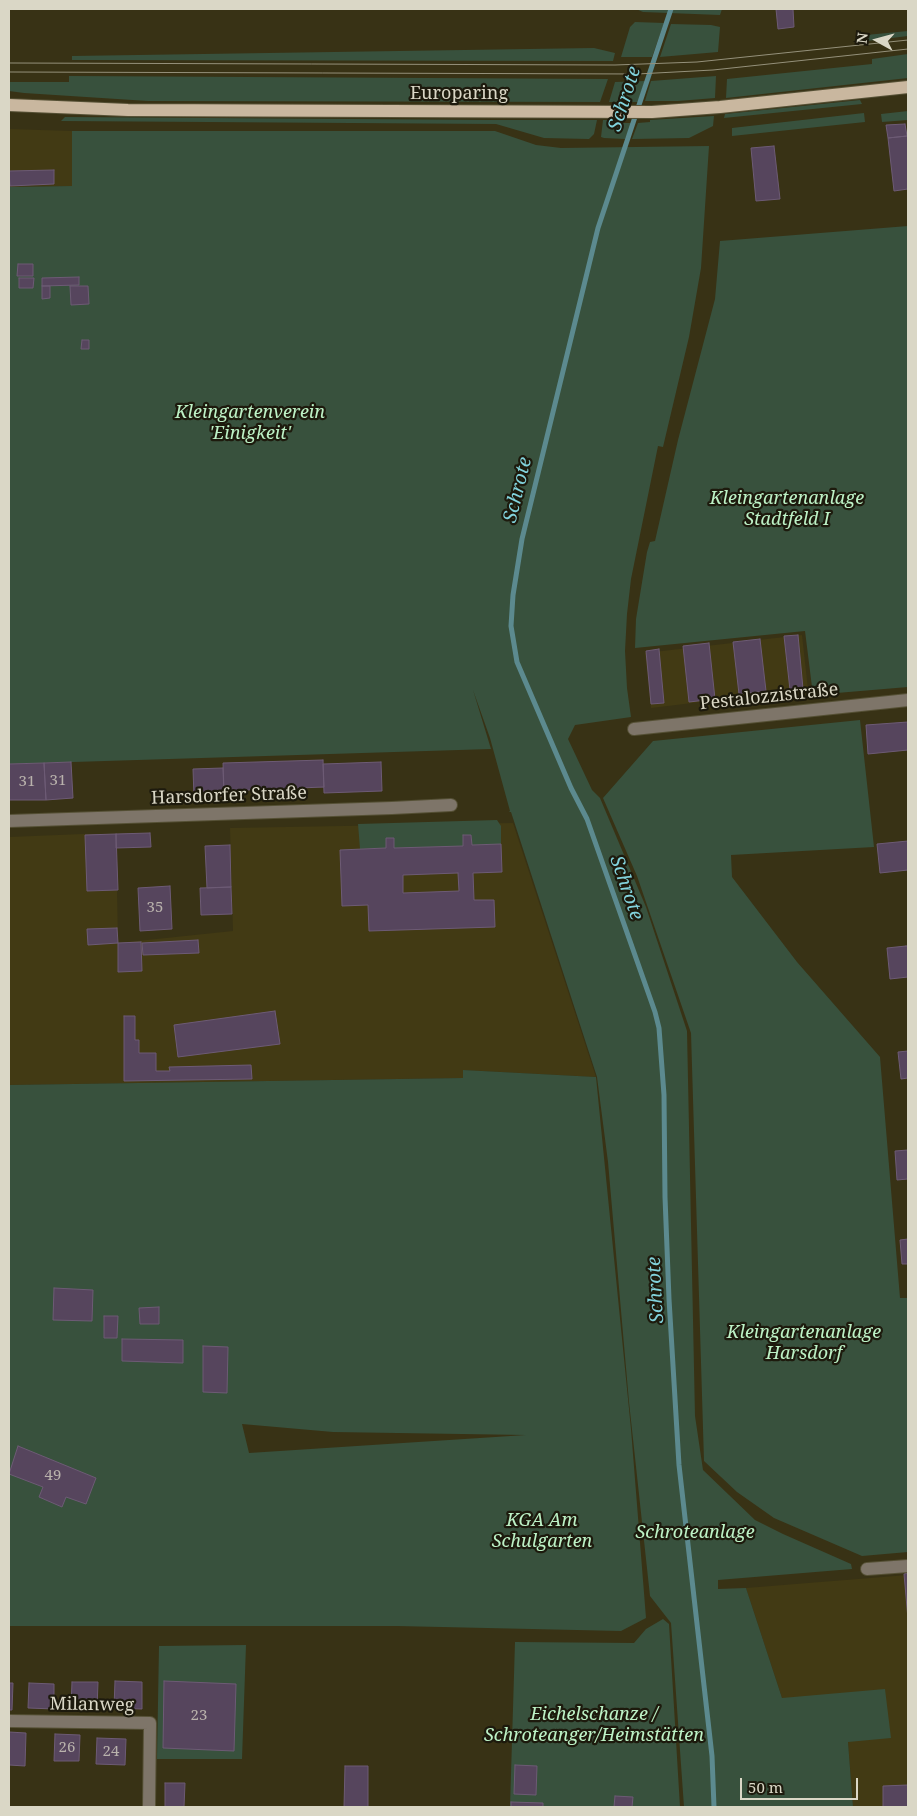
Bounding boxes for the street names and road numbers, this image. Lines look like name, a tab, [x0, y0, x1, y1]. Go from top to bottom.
street label: Europaring	[410, 83, 508, 105]
street label: Pestalozzistraße	[699, 679, 839, 715]
street label: Harsdorfer Straße	[151, 782, 307, 810]
street label: Milanweg	[49, 1693, 135, 1717]

